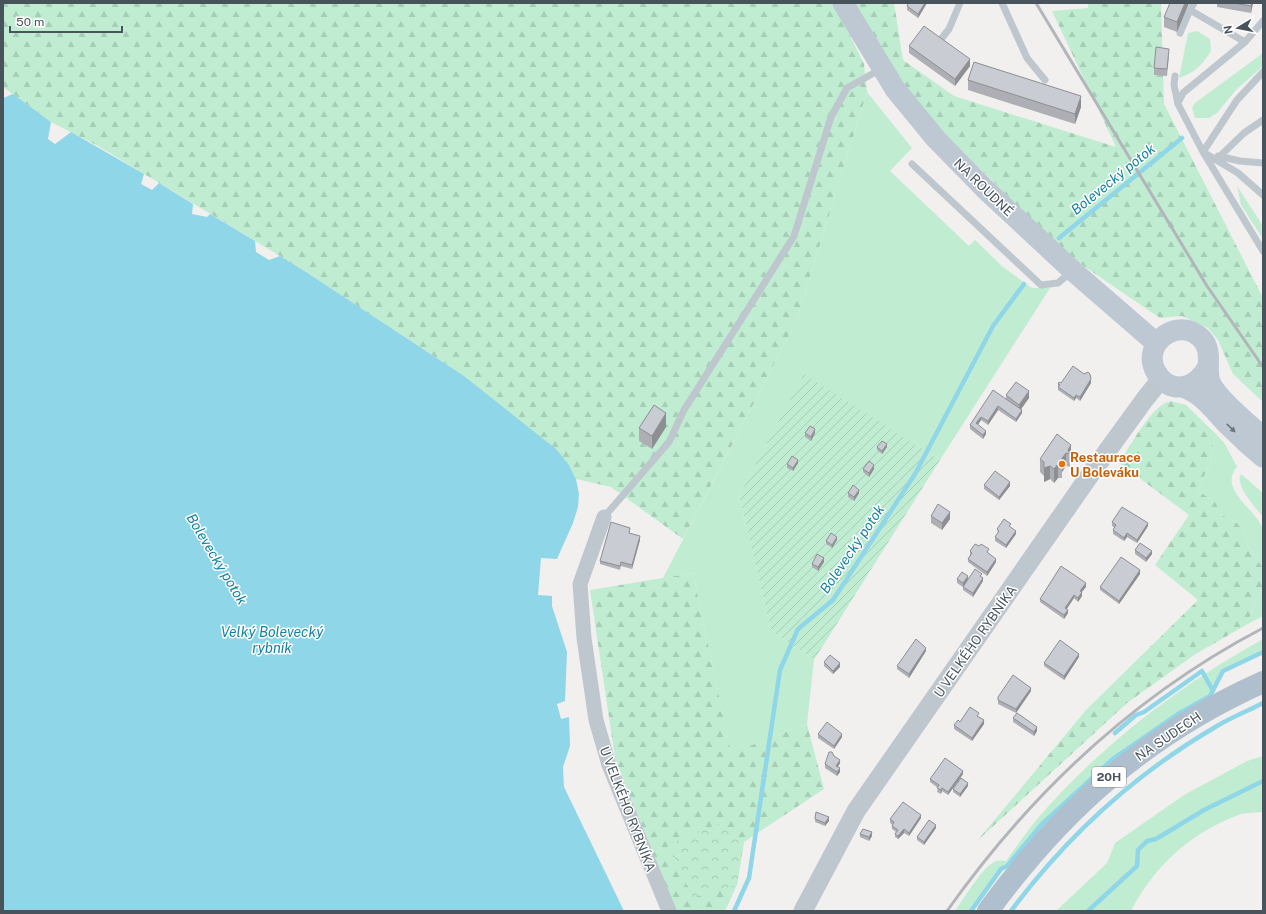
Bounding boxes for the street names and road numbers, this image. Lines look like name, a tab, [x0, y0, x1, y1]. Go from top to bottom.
street label: NA ROUDNÉ	[951, 155, 1017, 219]
street label: U VELKÉHO RYBNÍKA	[930, 582, 1020, 700]
street label: NA SUDECH	[1133, 709, 1204, 764]
street label: U VELKÉHO RYBNÍKA	[597, 744, 659, 874]
road number: 20H	[1092, 767, 1126, 787]

